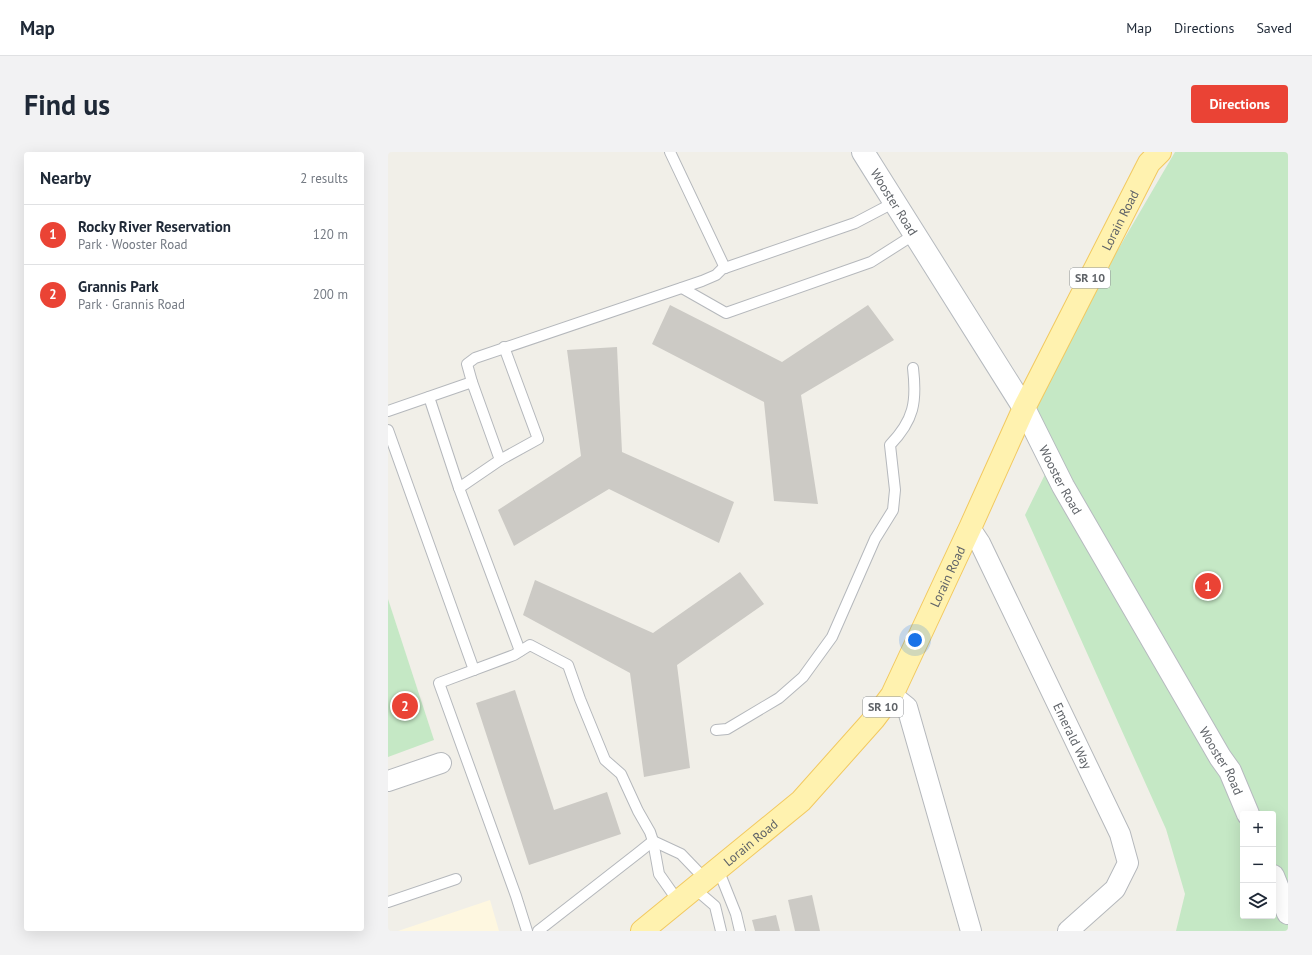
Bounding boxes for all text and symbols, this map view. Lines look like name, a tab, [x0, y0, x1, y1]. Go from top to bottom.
text: Map	[20, 16, 55, 40]
text: Map	[1126, 19, 1152, 37]
text: Directions	[1174, 19, 1234, 37]
text: Saved	[1256, 19, 1292, 37]
button: Directions	[1191, 85, 1288, 123]
text: Find us	[24, 86, 110, 123]
street label: Wooster Road	[867, 166, 921, 239]
text: Nearby	[40, 167, 91, 189]
text: 2 results	[300, 170, 348, 187]
street label: Lorain Road	[1098, 187, 1143, 253]
text: Rocky River Reservation	[78, 217, 231, 236]
text: 1	[49, 226, 57, 243]
text: 120 m	[313, 226, 348, 243]
text: Park · Wooster Road	[78, 236, 188, 253]
road number: SR 10	[1070, 268, 1110, 288]
text: Grannis Park	[78, 277, 159, 296]
text: 2	[49, 286, 57, 303]
text: 200 m	[313, 286, 348, 303]
text: Park · Grannis Road	[78, 296, 185, 313]
street label: Wooster Road	[1035, 443, 1086, 518]
street label: Lorain Road	[926, 543, 969, 610]
pin: 1	[1195, 571, 1221, 601]
your location	[905, 630, 925, 650]
pin: 2	[392, 691, 418, 721]
road number: SR 10	[863, 697, 903, 717]
street label: Emerald Way	[1049, 700, 1096, 772]
street label: Wooster Road	[1195, 724, 1247, 798]
map controls	[1240, 811, 1276, 919]
button: +	[1240, 811, 1276, 847]
street label: Lorain Road	[720, 815, 781, 870]
button: −	[1240, 847, 1276, 883]
button: layers	[1240, 883, 1276, 919]

